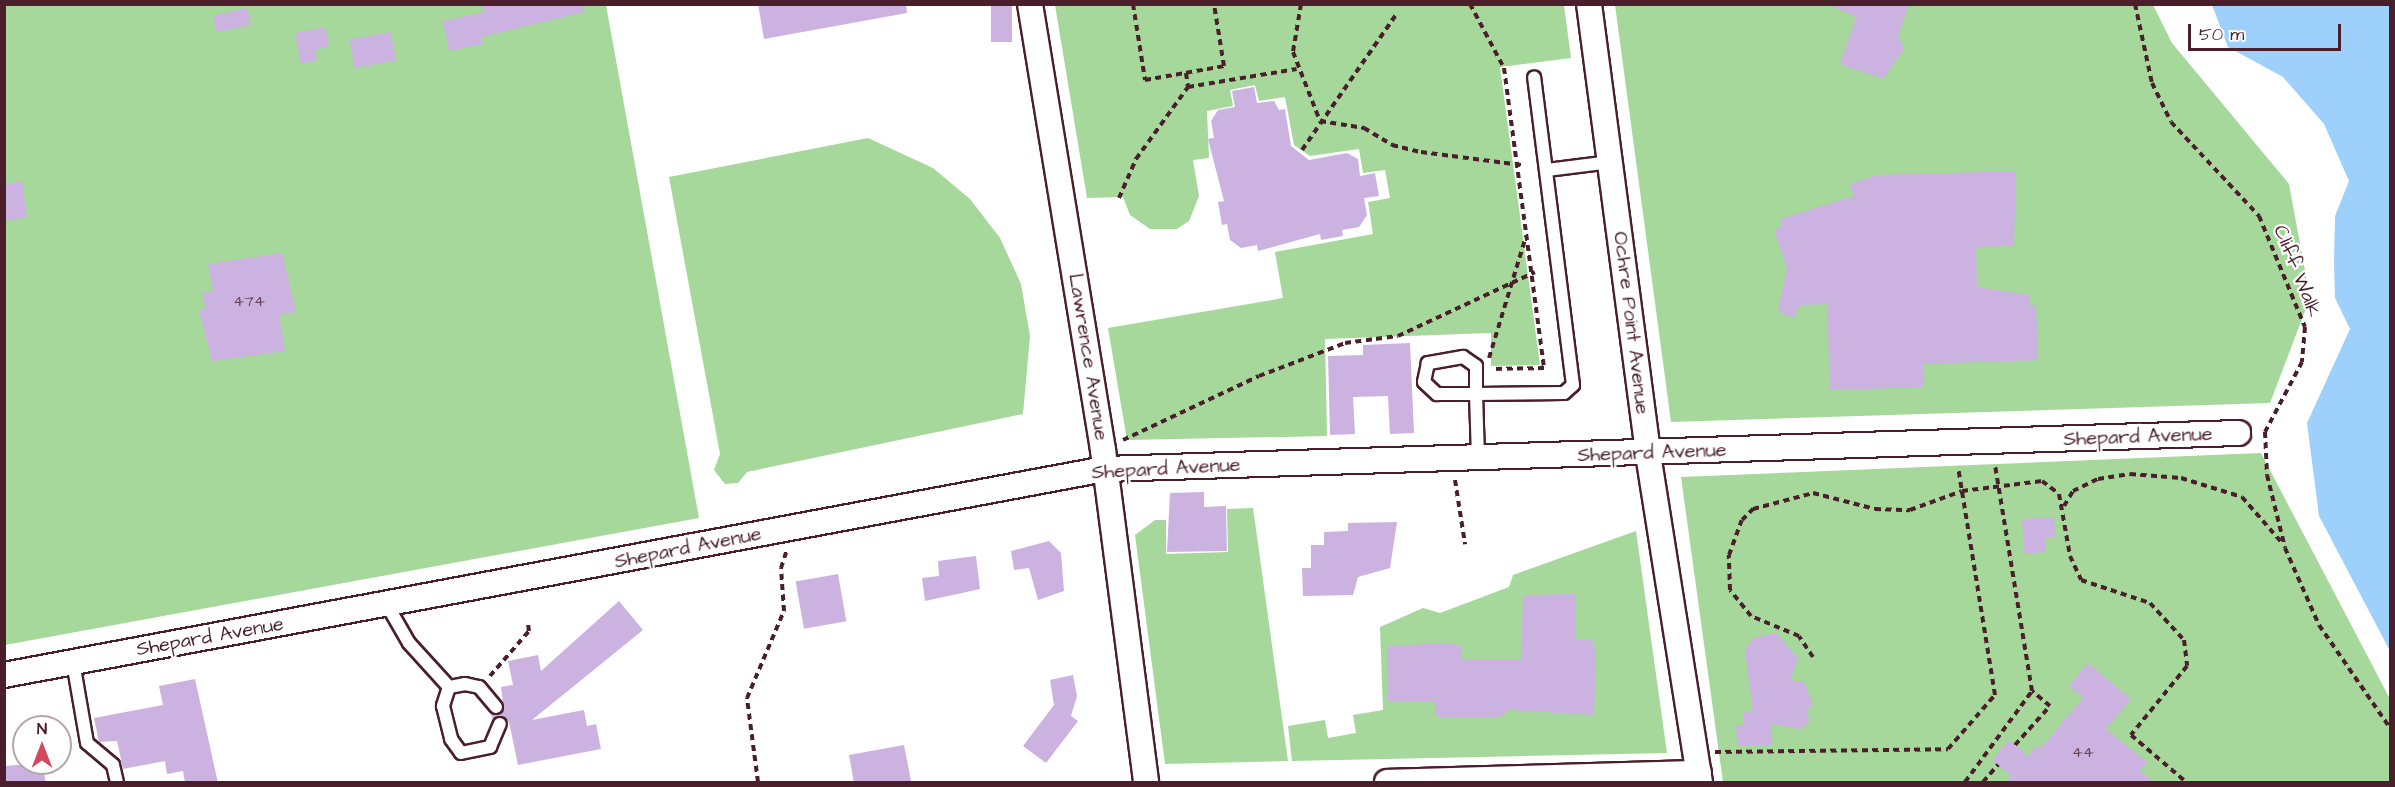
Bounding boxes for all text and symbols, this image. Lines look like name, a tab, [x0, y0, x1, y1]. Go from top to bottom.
scale bar	[2191, 12, 2344, 50]
text: 50 m	[2199, 22, 2244, 47]
street label: Cliff Walk	[2268, 222, 2326, 320]
street label: Ochre Point Avenue	[1608, 230, 1654, 416]
street label: Lawrence Avenue	[1063, 272, 1113, 442]
house number: 474	[233, 291, 265, 311]
street label: Shepard Avenue	[2063, 422, 2213, 452]
street label: Shepard Avenue	[1577, 438, 1727, 468]
street label: Shepard Avenue	[1091, 453, 1241, 485]
street label: Shepard Avenue	[613, 522, 763, 574]
street label: Shepard Avenue	[134, 612, 286, 662]
north arrow	[12, 715, 72, 775]
text: N	[37, 718, 47, 740]
house number: 44	[2072, 742, 2094, 762]

